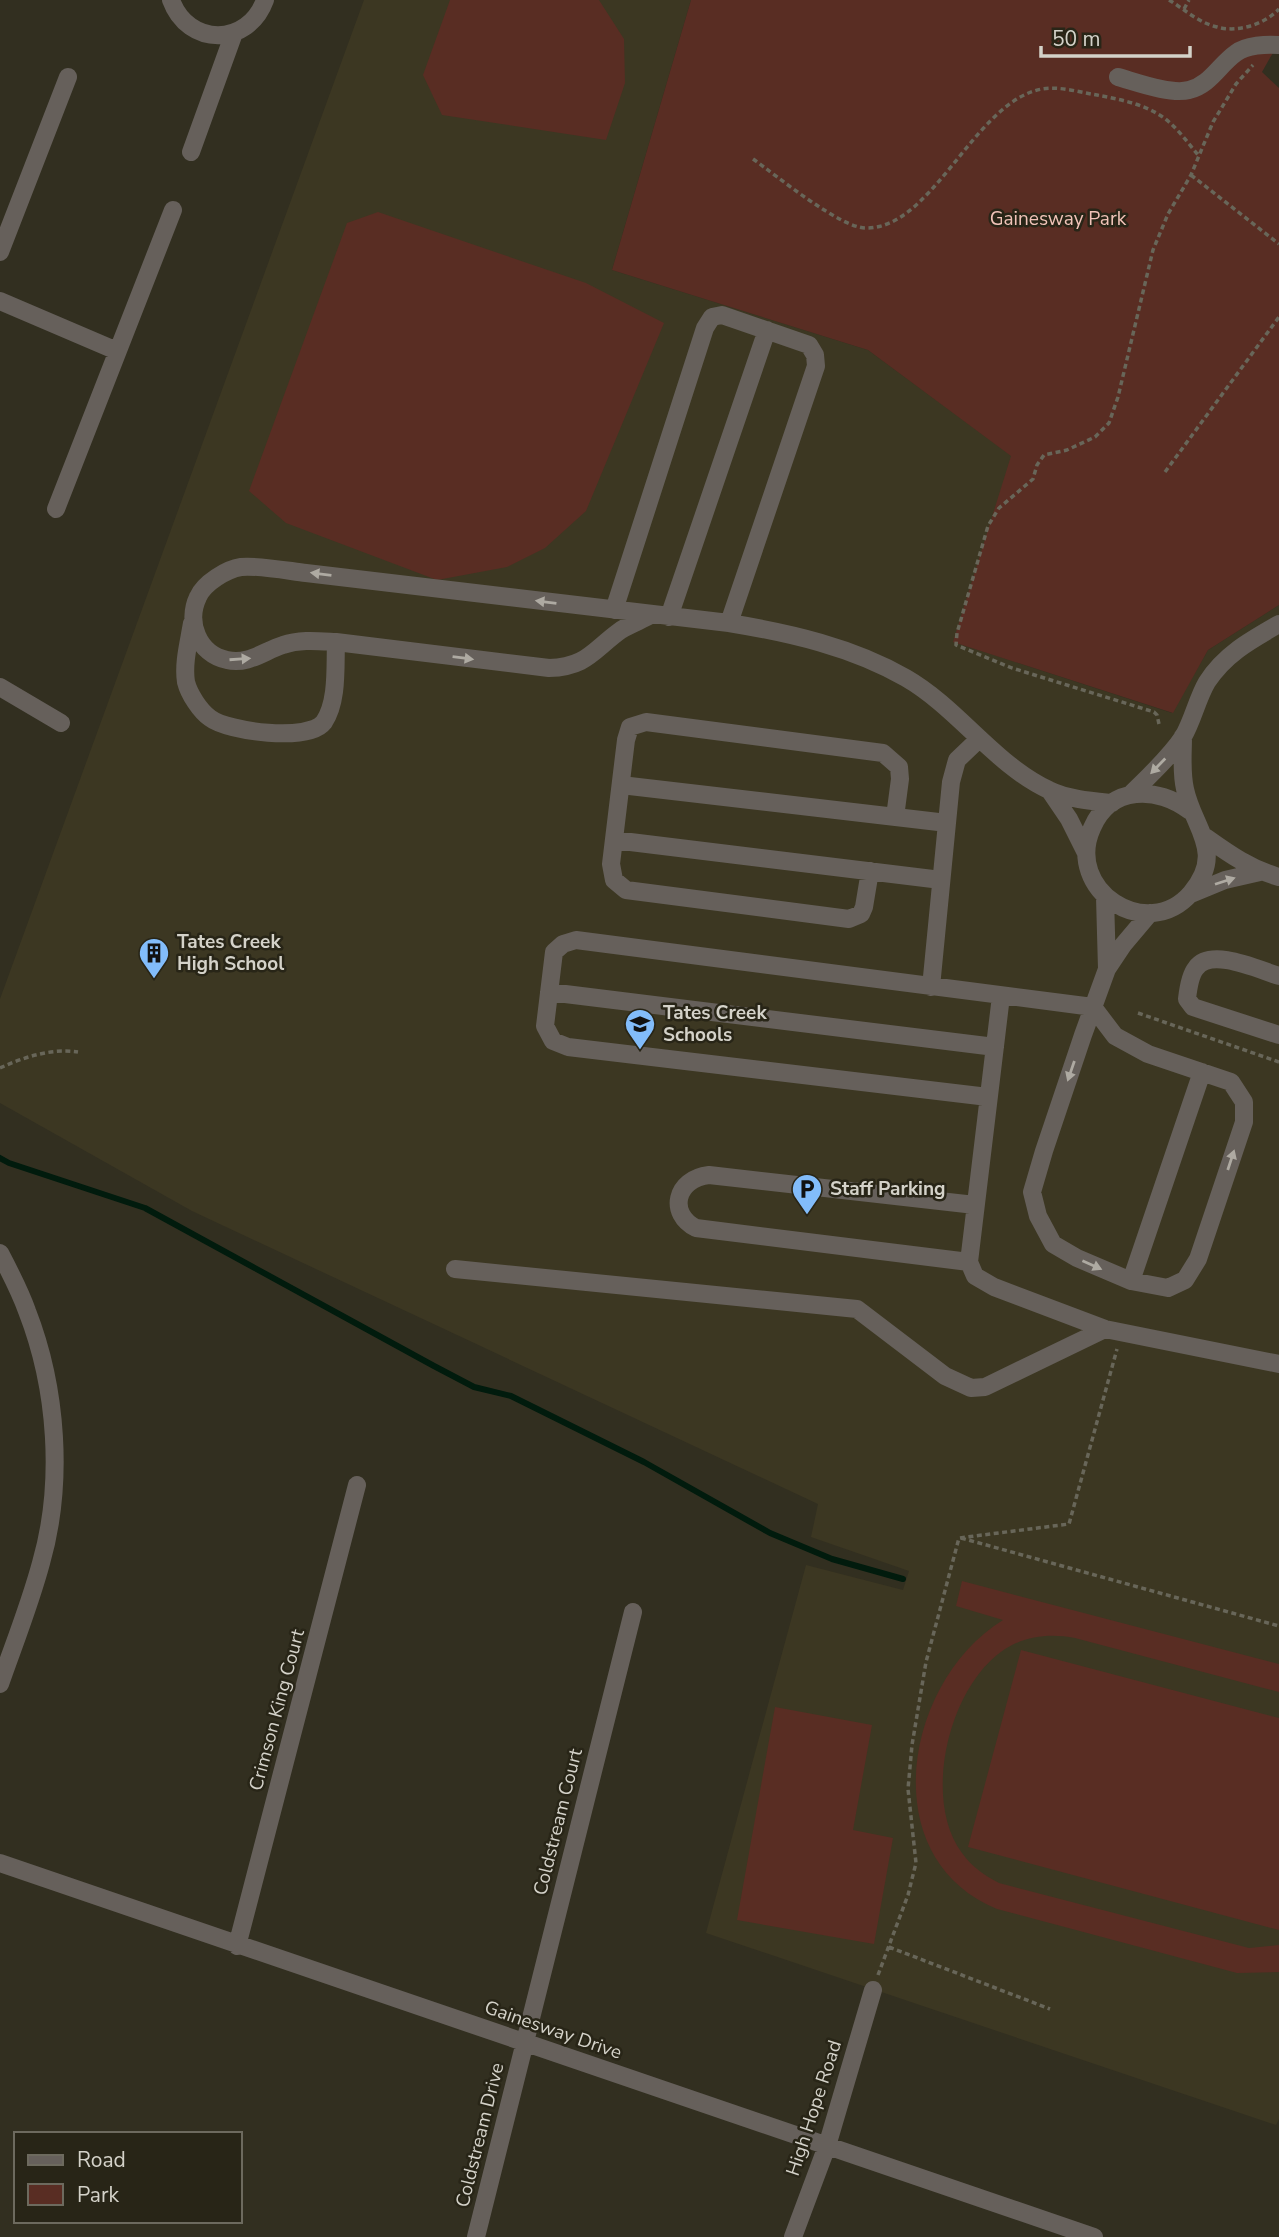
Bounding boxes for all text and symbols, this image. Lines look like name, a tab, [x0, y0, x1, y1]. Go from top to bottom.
scale bar	[1041, 14, 1190, 58]
text: 50 m	[1052, 25, 1101, 53]
park label: Gainesway Park	[990, 206, 1127, 232]
one-way arrow	[309, 569, 331, 580]
one-way arrow	[535, 596, 557, 607]
one-way arrow	[452, 652, 474, 663]
one-way arrow	[229, 653, 251, 664]
one-way arrow	[1151, 757, 1167, 774]
one-way arrow	[1215, 875, 1236, 886]
place label: Tates Creek High School	[177, 929, 284, 977]
building icon: Tates Creek High School	[137, 936, 171, 980]
place label: Tates Creek Schools	[663, 1000, 767, 1048]
school or university icon: Tates Creek Schools	[623, 1007, 657, 1051]
one-way arrow	[1065, 1061, 1075, 1082]
one-way arrow	[1226, 1150, 1237, 1171]
parking icon: Staff Parking	[790, 1172, 824, 1216]
place label: Staff Parking	[830, 1176, 946, 1202]
one-way arrow	[1082, 1259, 1102, 1271]
street label: Crimson King Court	[243, 1626, 311, 1794]
street label: Coldstream Court	[527, 1746, 589, 1898]
street label: Gainesway Drive	[481, 1994, 625, 2066]
street label: High Hope Road	[780, 2037, 848, 2179]
street label: Coldstream Drive	[449, 2060, 511, 2210]
legend	[14, 2132, 242, 2223]
text: Road	[77, 2146, 126, 2174]
text: Park	[77, 2181, 119, 2209]

